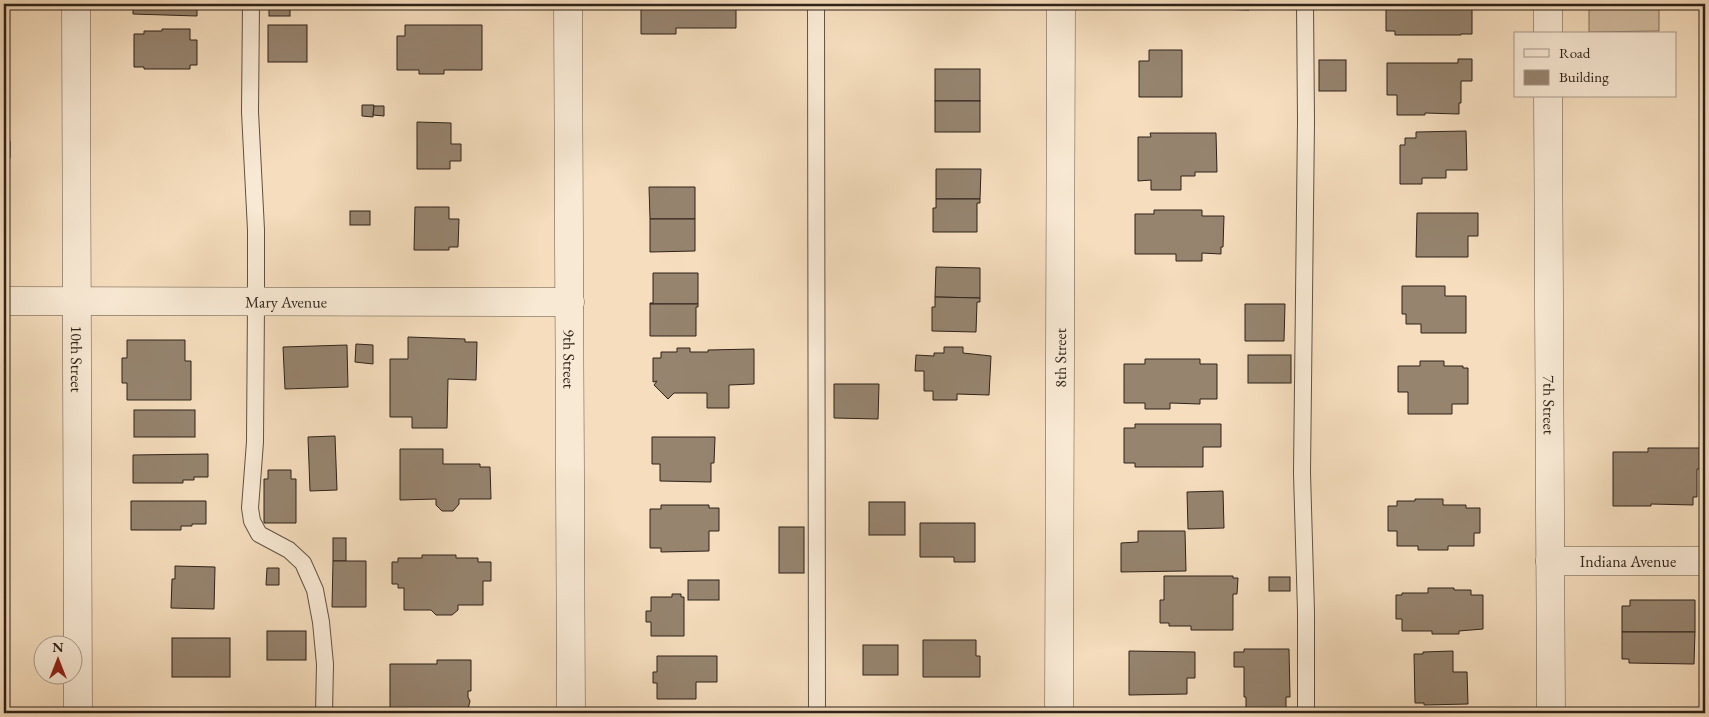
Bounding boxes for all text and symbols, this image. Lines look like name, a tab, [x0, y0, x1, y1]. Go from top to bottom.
legend	[1514, 32, 1676, 98]
text: Road	[1559, 43, 1591, 62]
text: Building	[1559, 67, 1609, 86]
street label: Mary Avenue	[245, 291, 327, 313]
street label: 10th Street	[66, 325, 87, 393]
street label: 8th Street	[1050, 328, 1071, 388]
street label: 9th Street	[558, 329, 580, 389]
street label: 7th Street	[1538, 375, 1560, 435]
street label: Indiana Avenue	[1580, 551, 1676, 572]
north arrow	[32, 634, 82, 684]
text: N	[52, 638, 64, 656]

